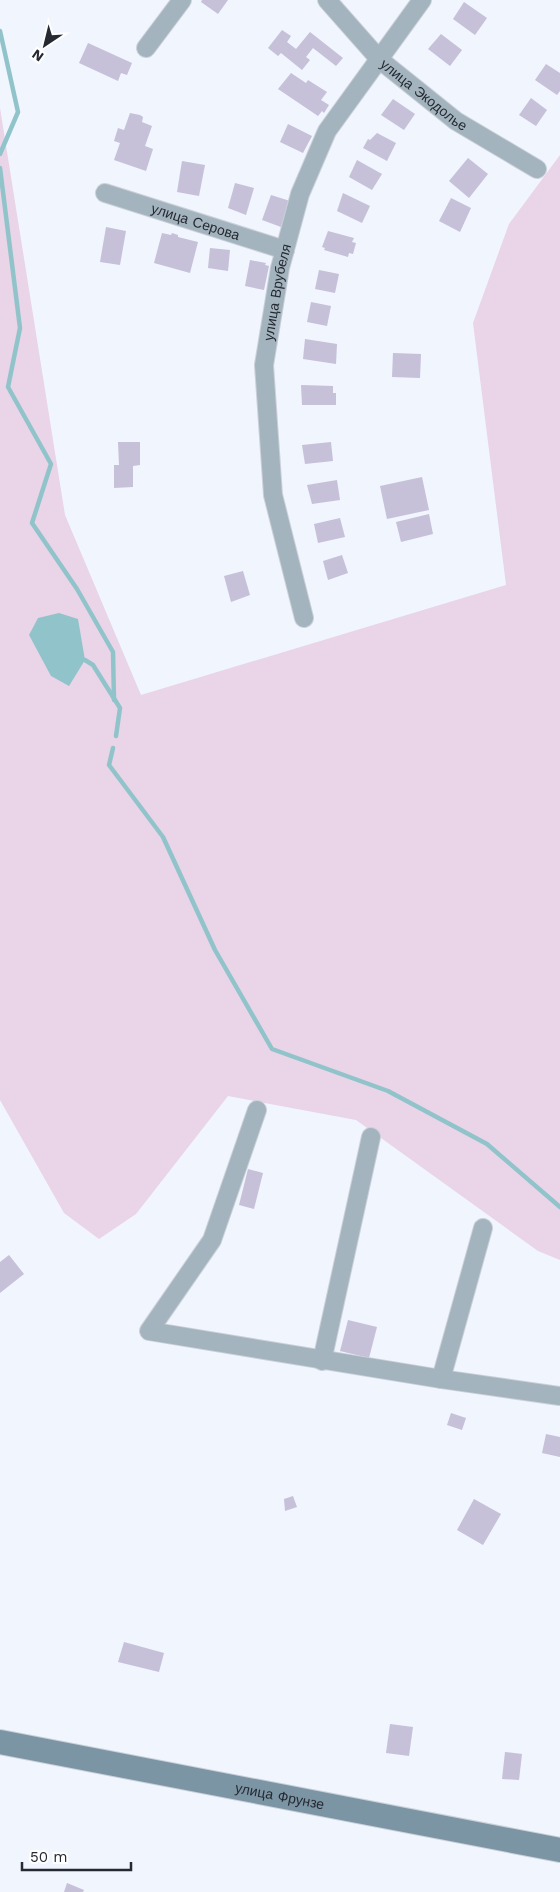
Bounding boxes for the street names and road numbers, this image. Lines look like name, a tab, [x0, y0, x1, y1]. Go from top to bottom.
street label: улица Экодолье	[377, 56, 470, 134]
street label: улица Серова	[149, 200, 242, 243]
street label: улица Врубеля	[260, 242, 294, 342]
street label: улица Фрунзе	[234, 1780, 326, 1812]

